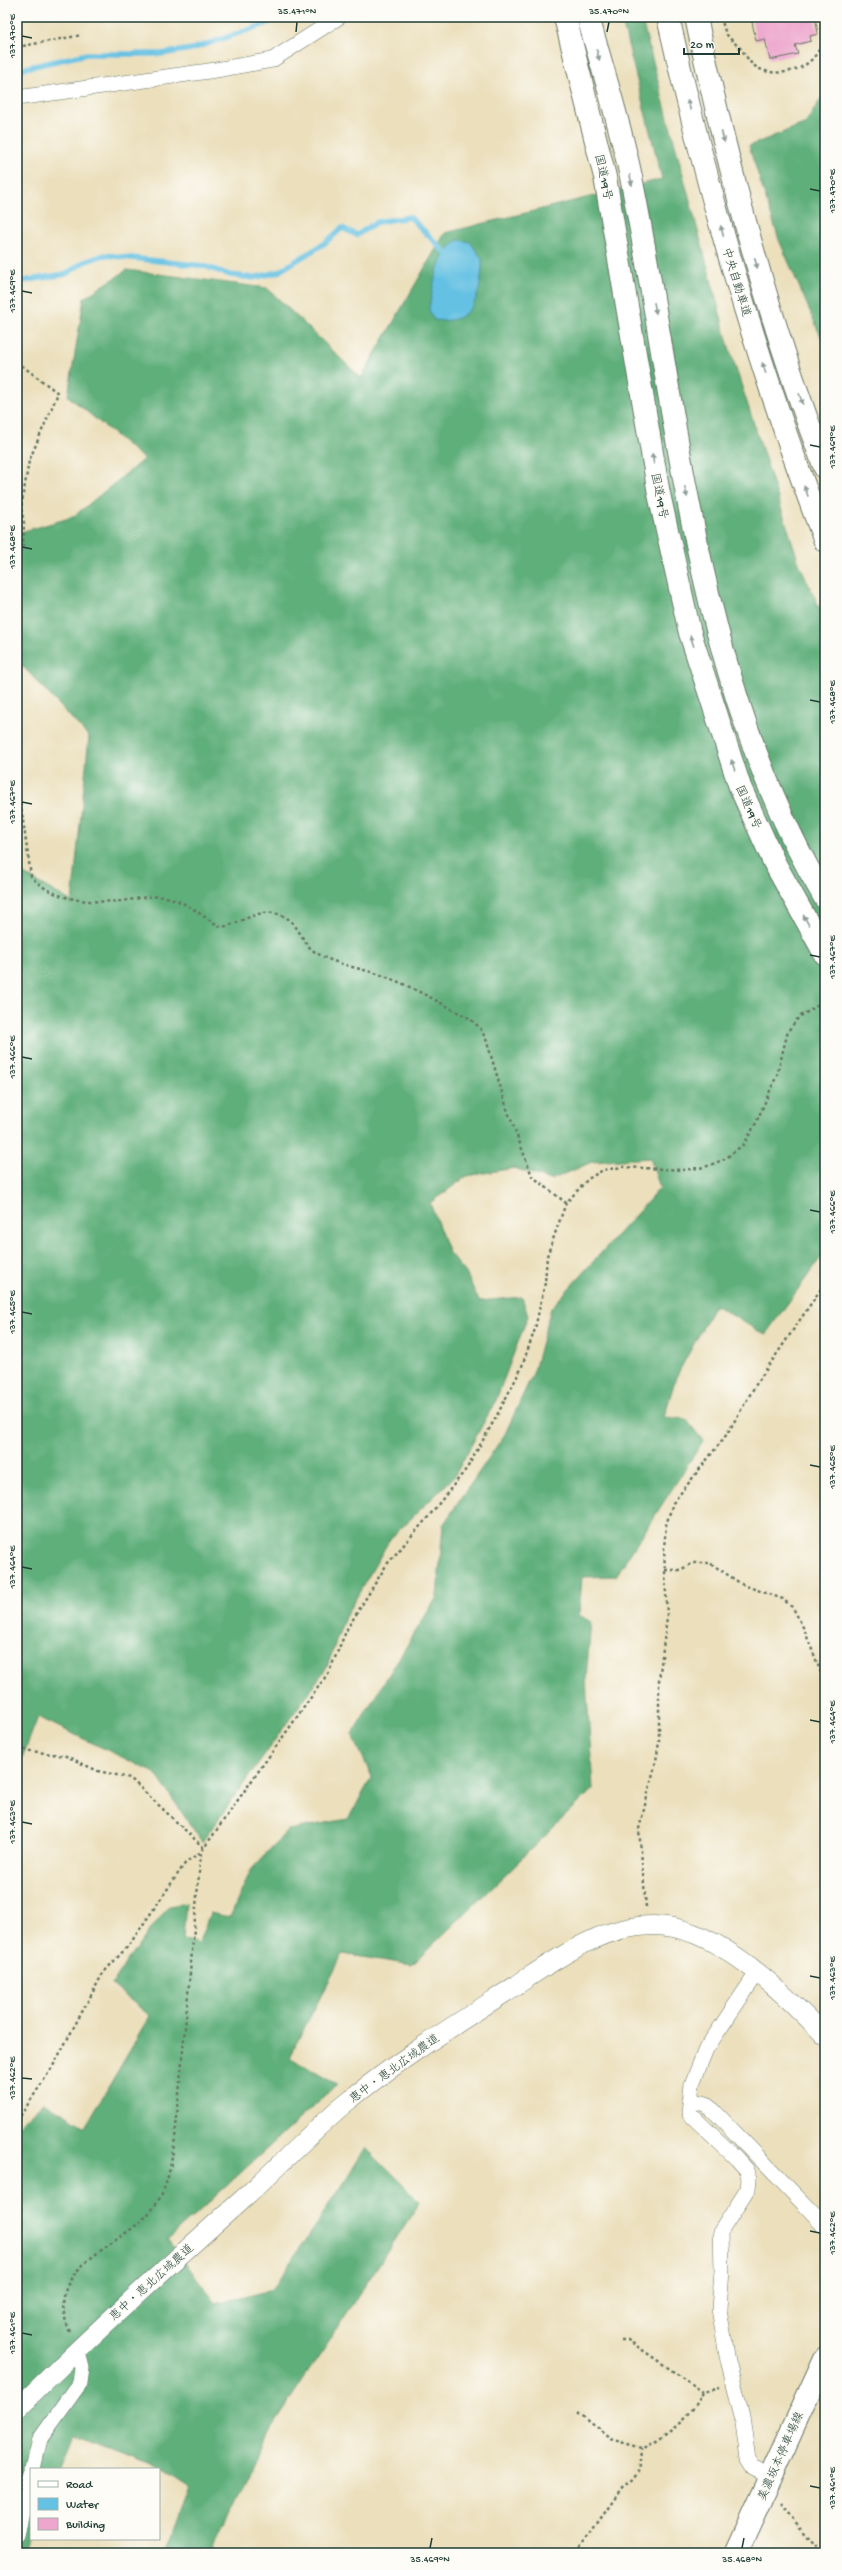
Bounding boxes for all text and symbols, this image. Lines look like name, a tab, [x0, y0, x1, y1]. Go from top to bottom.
text: 35.471°N	[277, 6, 317, 18]
text: 35.470°N	[588, 6, 630, 18]
text: 137.470°E	[7, 13, 19, 59]
scale bar	[684, 30, 739, 56]
text: 20 m	[690, 39, 715, 53]
one-way arrow	[596, 48, 602, 61]
one-way arrow	[685, 99, 691, 111]
one-way arrow	[721, 131, 727, 143]
street label: 国道19号	[590, 153, 615, 202]
text: 137.470°E	[827, 168, 839, 214]
one-way arrow	[628, 174, 634, 187]
one-way arrow	[718, 224, 724, 237]
street label: 中央自動車道	[718, 246, 753, 319]
one-way arrow	[753, 257, 759, 269]
text: 137.469°E	[7, 269, 19, 314]
one-way arrow	[652, 302, 658, 314]
one-way arrow	[761, 362, 767, 374]
one-way arrow	[799, 394, 805, 406]
text: 137.469°E	[827, 425, 839, 470]
one-way arrow	[650, 453, 656, 465]
street label: 国道19号	[647, 472, 670, 521]
one-way arrow	[802, 485, 808, 497]
one-way arrow	[683, 486, 689, 498]
text: 137.468°E	[7, 524, 19, 570]
one-way arrow	[689, 635, 695, 647]
text: 137.468°E	[827, 679, 839, 725]
one-way arrow	[729, 758, 735, 770]
text: 137.467°E	[7, 780, 19, 825]
street label: 国道19号	[731, 783, 764, 832]
one-way arrow	[803, 914, 809, 926]
text: 137.467°E	[827, 935, 839, 980]
text: 137.466°E	[7, 1035, 19, 1080]
text: 137.466°E	[827, 1190, 839, 1235]
text: 137.465°E	[7, 1290, 19, 1335]
text: 137.465°E	[827, 1445, 839, 1490]
text: 137.464°E	[7, 1545, 19, 1589]
text: 137.464°E	[827, 1700, 839, 1744]
text: 137.463°E	[7, 1800, 19, 1845]
text: 137.463°E	[827, 1956, 839, 2001]
street label: 恵中・恵北広域農道	[347, 2031, 443, 2107]
text: 137.462°E	[7, 2056, 19, 2101]
text: 137.462°E	[827, 2211, 839, 2256]
street label: 恵中・恵北広域農道	[107, 2241, 197, 2325]
text: 137.461°E	[7, 2311, 19, 2355]
street label: 美濃坂本停車場線	[755, 2410, 808, 2504]
text: 137.461°E	[827, 2466, 839, 2510]
legend	[30, 2468, 160, 2540]
text: Road	[66, 2479, 93, 2493]
text: Water	[66, 2499, 100, 2513]
text: Building	[65, 2519, 105, 2533]
text: 35.469°N	[409, 2554, 450, 2566]
text: 35.468°N	[721, 2554, 762, 2566]

